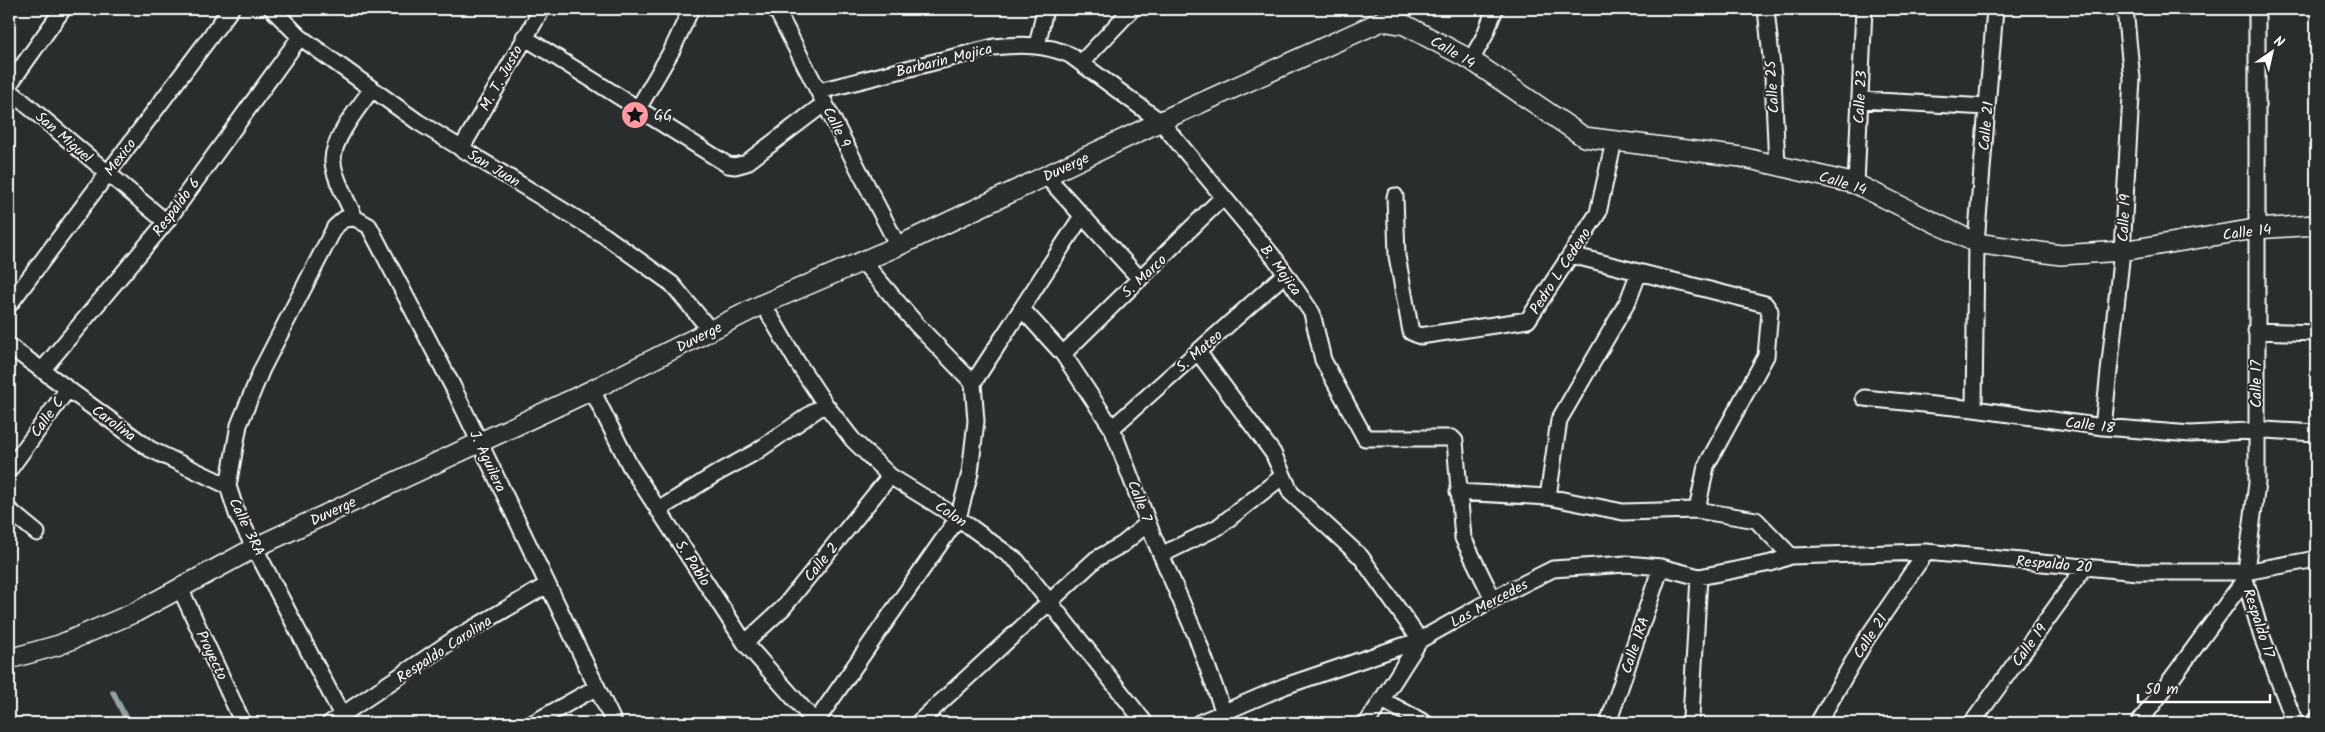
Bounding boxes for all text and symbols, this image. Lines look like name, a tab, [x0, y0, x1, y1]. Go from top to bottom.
north arrow	[2248, 28, 2298, 78]
street label: Calle 14	[1425, 30, 1480, 76]
text: N	[2269, 30, 2289, 54]
street label: Barbarin Mojica	[893, 37, 995, 85]
street label: M. T. Justo	[474, 41, 530, 116]
street label: Calle 25	[1759, 59, 1787, 114]
street label: Calle 23	[1848, 69, 1874, 124]
place icon: GG	[620, 100, 650, 130]
street label: Calle 21	[1973, 100, 2001, 152]
street label: Calle 9	[816, 103, 857, 153]
place label: GG	[654, 104, 672, 128]
street label: San Miguel	[29, 106, 98, 170]
street label: Mexico	[99, 133, 143, 182]
street label: San Juan	[462, 144, 525, 194]
street label: Duverge	[1039, 147, 1094, 189]
street label: Calle 14	[1816, 165, 1870, 203]
street label: Respaldo 6	[147, 173, 207, 242]
street label: Calle 19	[2112, 193, 2138, 243]
street label: Calle 14	[2221, 218, 2273, 248]
street label: Pedro L Cedeno	[1524, 223, 1598, 320]
street label: B. Mojica	[1253, 240, 1307, 301]
street label: S. Marco	[1116, 249, 1173, 304]
street label: Duverge	[672, 316, 727, 360]
street label: S. Mateo	[1171, 324, 1229, 379]
street label: Calle 17	[2245, 359, 2269, 408]
street label: Calle C	[25, 392, 71, 443]
street label: Carolina	[86, 399, 141, 448]
street label: Calle 18	[2064, 411, 2117, 441]
street label: J. Aguilera	[462, 426, 512, 496]
street label: Calle 7	[1120, 477, 1158, 527]
street label: Duverge	[306, 491, 361, 533]
street label: Calle 3RA	[222, 494, 271, 561]
street label: Colon	[930, 495, 971, 534]
street label: S. Pablo	[668, 536, 716, 592]
street label: Calle 2	[798, 538, 845, 588]
street label: Respaldo 20	[2015, 550, 2093, 580]
street label: Las Mercedes	[1446, 573, 1533, 634]
street label: Respaldo 17	[2236, 586, 2281, 662]
street label: Calle 21	[1847, 609, 1895, 664]
street label: Respaldo Carolina	[392, 610, 497, 690]
street label: Calle 1RA	[1615, 614, 1657, 677]
street label: Calle 19	[2006, 619, 2054, 672]
street label: Proyecto	[189, 626, 234, 685]
scale bar	[2138, 672, 2270, 704]
text: 50 m	[2145, 678, 2179, 702]

